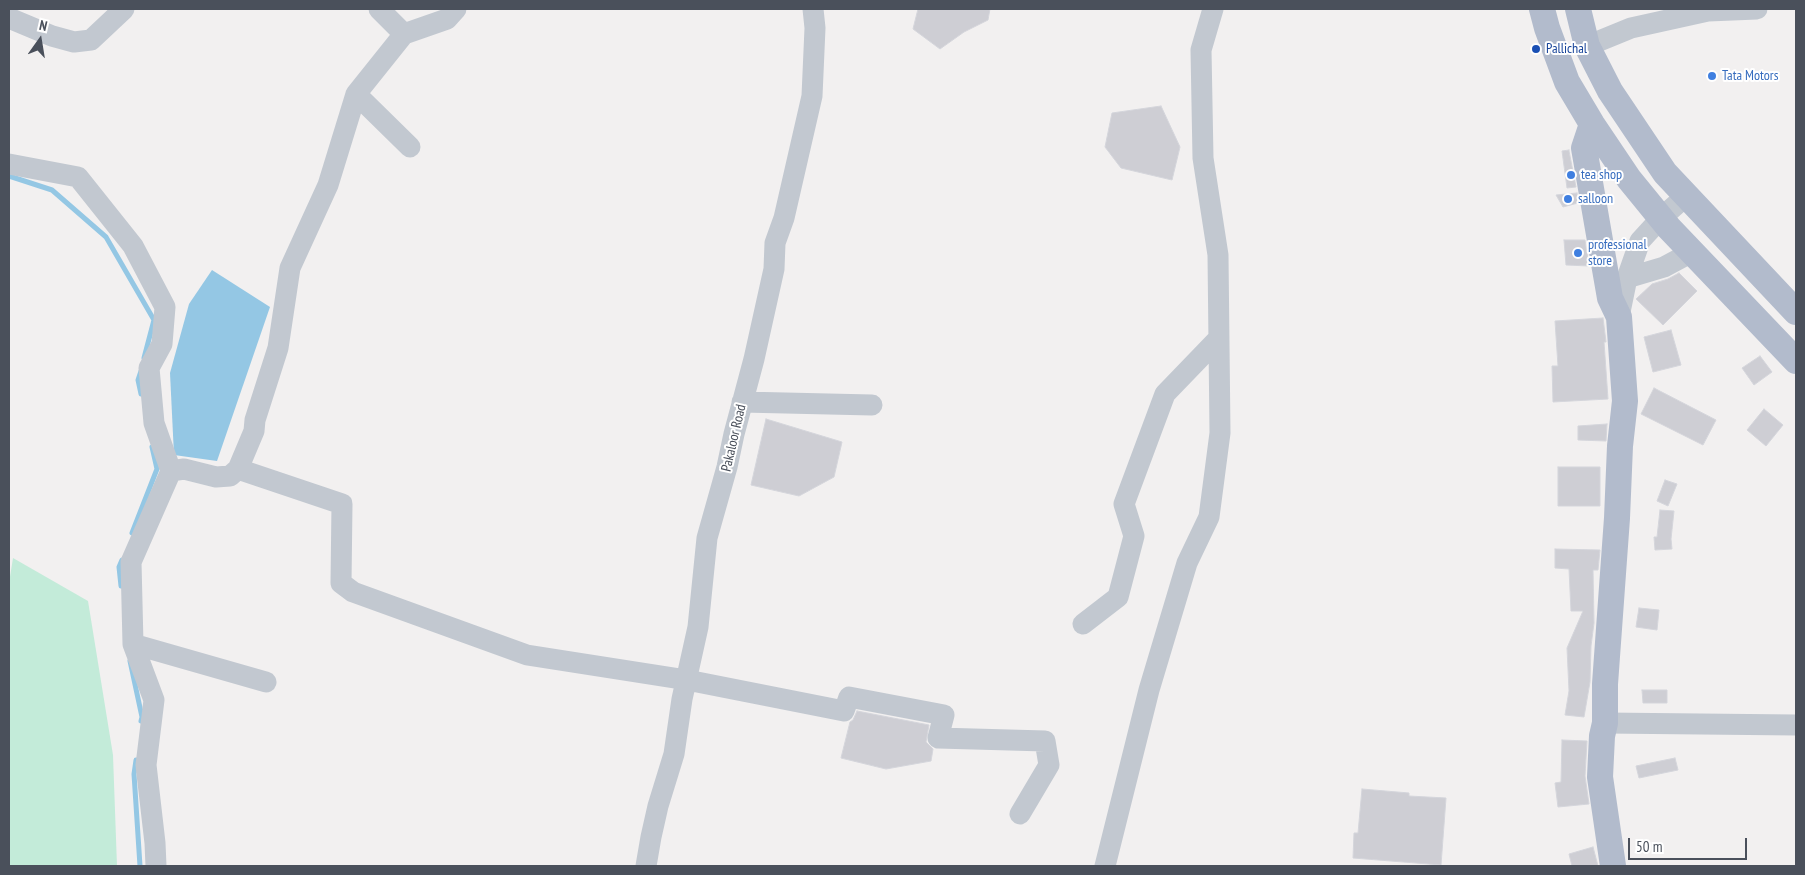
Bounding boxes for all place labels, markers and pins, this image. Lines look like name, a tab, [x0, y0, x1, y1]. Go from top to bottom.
place label: Pallichal	[1546, 41, 1587, 57]
marker: Pallichal	[1530, 43, 1542, 55]
place label: Tata Motors	[1722, 68, 1778, 84]
marker: Tata Motors	[1706, 70, 1718, 82]
place label: tea shop	[1581, 167, 1622, 183]
marker: tea shop	[1565, 169, 1577, 181]
place label: salloon	[1578, 191, 1613, 207]
marker: salloon	[1562, 193, 1574, 205]
place label: professional store	[1588, 237, 1647, 270]
marker: professional store	[1572, 247, 1584, 259]

